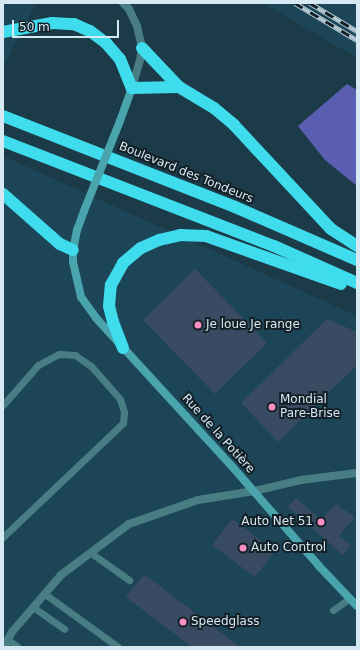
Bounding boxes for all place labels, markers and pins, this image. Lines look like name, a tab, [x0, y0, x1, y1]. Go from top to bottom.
place label: Je loue Je range	[206, 318, 300, 332]
marker: Je loue Je range	[193, 320, 203, 330]
place label: Mondial Pare-Brise	[280, 393, 340, 421]
marker: Mondial Pare-Brise	[267, 402, 277, 412]
place label: Auto Net 51	[241, 515, 313, 529]
marker: Auto Net 51	[316, 517, 326, 527]
place label: Auto Control	[251, 541, 326, 555]
marker: Auto Control	[238, 543, 248, 553]
place label: Speedglass	[191, 615, 259, 629]
marker: Speedglass	[178, 617, 188, 627]

